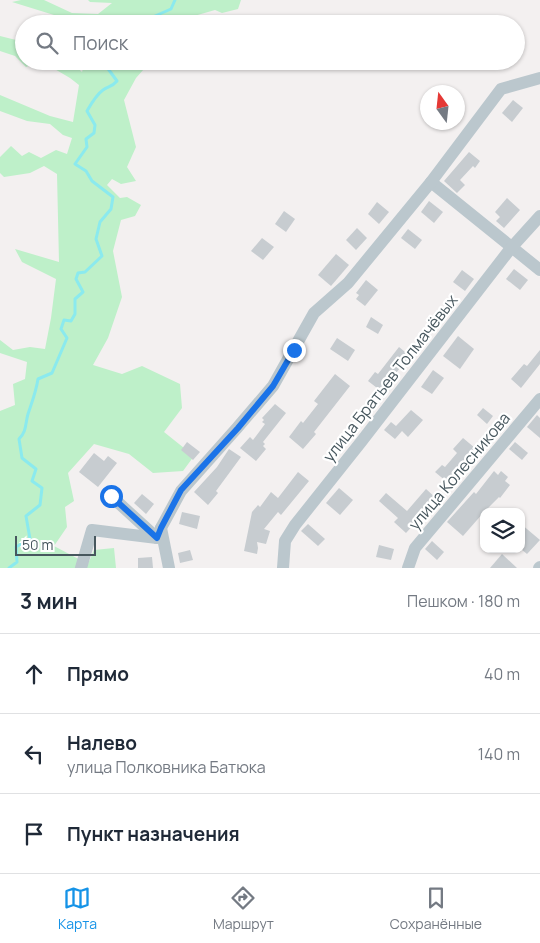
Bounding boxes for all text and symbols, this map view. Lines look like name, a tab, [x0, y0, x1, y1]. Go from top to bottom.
search box	[15, 15, 525, 70]
icon: search	[33, 29, 61, 57]
text: Поиск	[73, 30, 128, 56]
north arrow	[420, 85, 465, 130]
street label: улица Братьев Толмачёвых	[318, 289, 463, 466]
route end	[283, 339, 306, 362]
street label: улица Колесникова	[403, 407, 515, 535]
route start	[100, 485, 123, 508]
map controls	[480, 508, 525, 553]
button: layers	[480, 508, 525, 553]
scale bar	[15, 533, 96, 556]
text: 50 m	[22, 535, 53, 554]
text: 3 мин	[20, 587, 77, 615]
text: Пешком · 180 m	[407, 590, 520, 612]
icon: ahead	[20, 660, 48, 688]
text: Прямо	[67, 661, 129, 687]
text: 40 m	[484, 663, 520, 685]
text: Налево	[67, 730, 137, 756]
icon: left	[20, 740, 48, 768]
text: 140 m	[478, 743, 520, 765]
text: улица Полковника Батюка	[67, 756, 266, 778]
icon: arrive	[20, 820, 48, 848]
text: Пункт назначения	[67, 821, 240, 847]
tab: Карта	[58, 884, 97, 933]
tab: Маршрут	[213, 884, 274, 933]
tab: Сохранённые	[390, 884, 482, 933]

